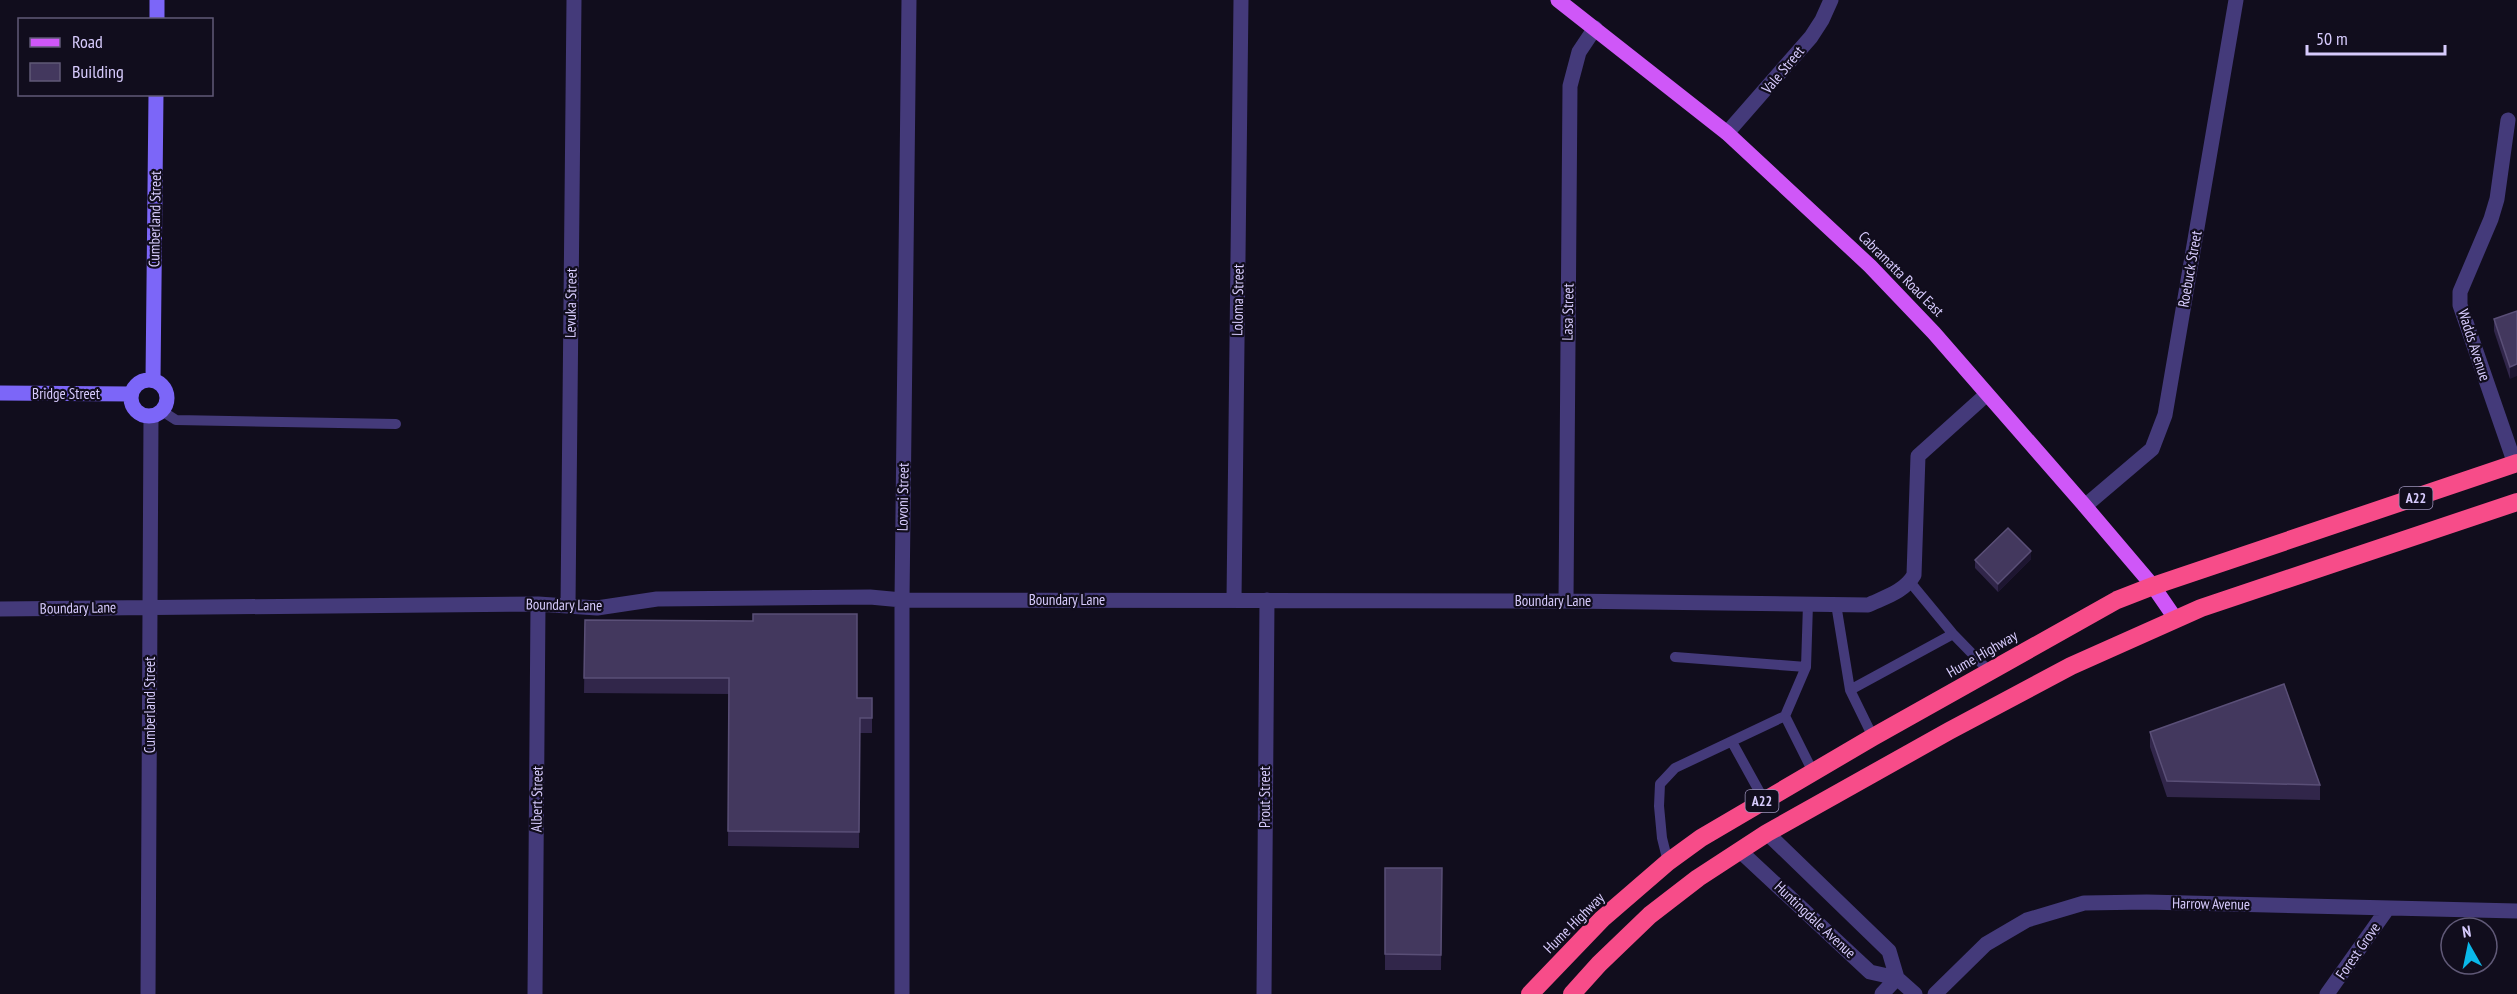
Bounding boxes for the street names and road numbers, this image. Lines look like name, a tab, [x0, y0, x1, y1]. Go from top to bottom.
street label: Vale Street	[1757, 42, 1808, 98]
street label: Cumberland Street	[144, 171, 165, 267]
street label: Cabramatta Road East	[1855, 227, 1948, 320]
street label: Roebuck Street	[2173, 229, 2206, 309]
street label: Loloma Street	[1227, 264, 1248, 336]
street label: Levuka Street	[560, 268, 581, 338]
street label: Lasa Street	[1558, 283, 1577, 341]
street label: Wadds Avenue	[2454, 307, 2495, 383]
street label: Bridge Street	[32, 384, 100, 403]
street label: Lovoni Street	[892, 463, 913, 531]
road number: A22	[2400, 487, 2432, 509]
street label: Boundary Lane	[1029, 590, 1105, 609]
street label: Boundary Lane	[1515, 591, 1591, 610]
street label: Boundary Lane	[526, 594, 602, 615]
street label: Boundary Lane	[40, 597, 116, 618]
street label: Hume Highway	[1943, 626, 2021, 681]
street label: Cumberland Street	[140, 657, 159, 753]
street label: Albert Street	[526, 766, 547, 832]
street label: Prout Street	[1255, 766, 1274, 828]
road number: A22	[1746, 790, 1778, 812]
street label: Huntingdale Avenue	[1771, 877, 1860, 962]
street label: Hume Highway	[1539, 888, 1608, 957]
street label: Harrow Avenue	[2172, 893, 2250, 914]
street label: Forest Grove	[2331, 919, 2384, 983]

